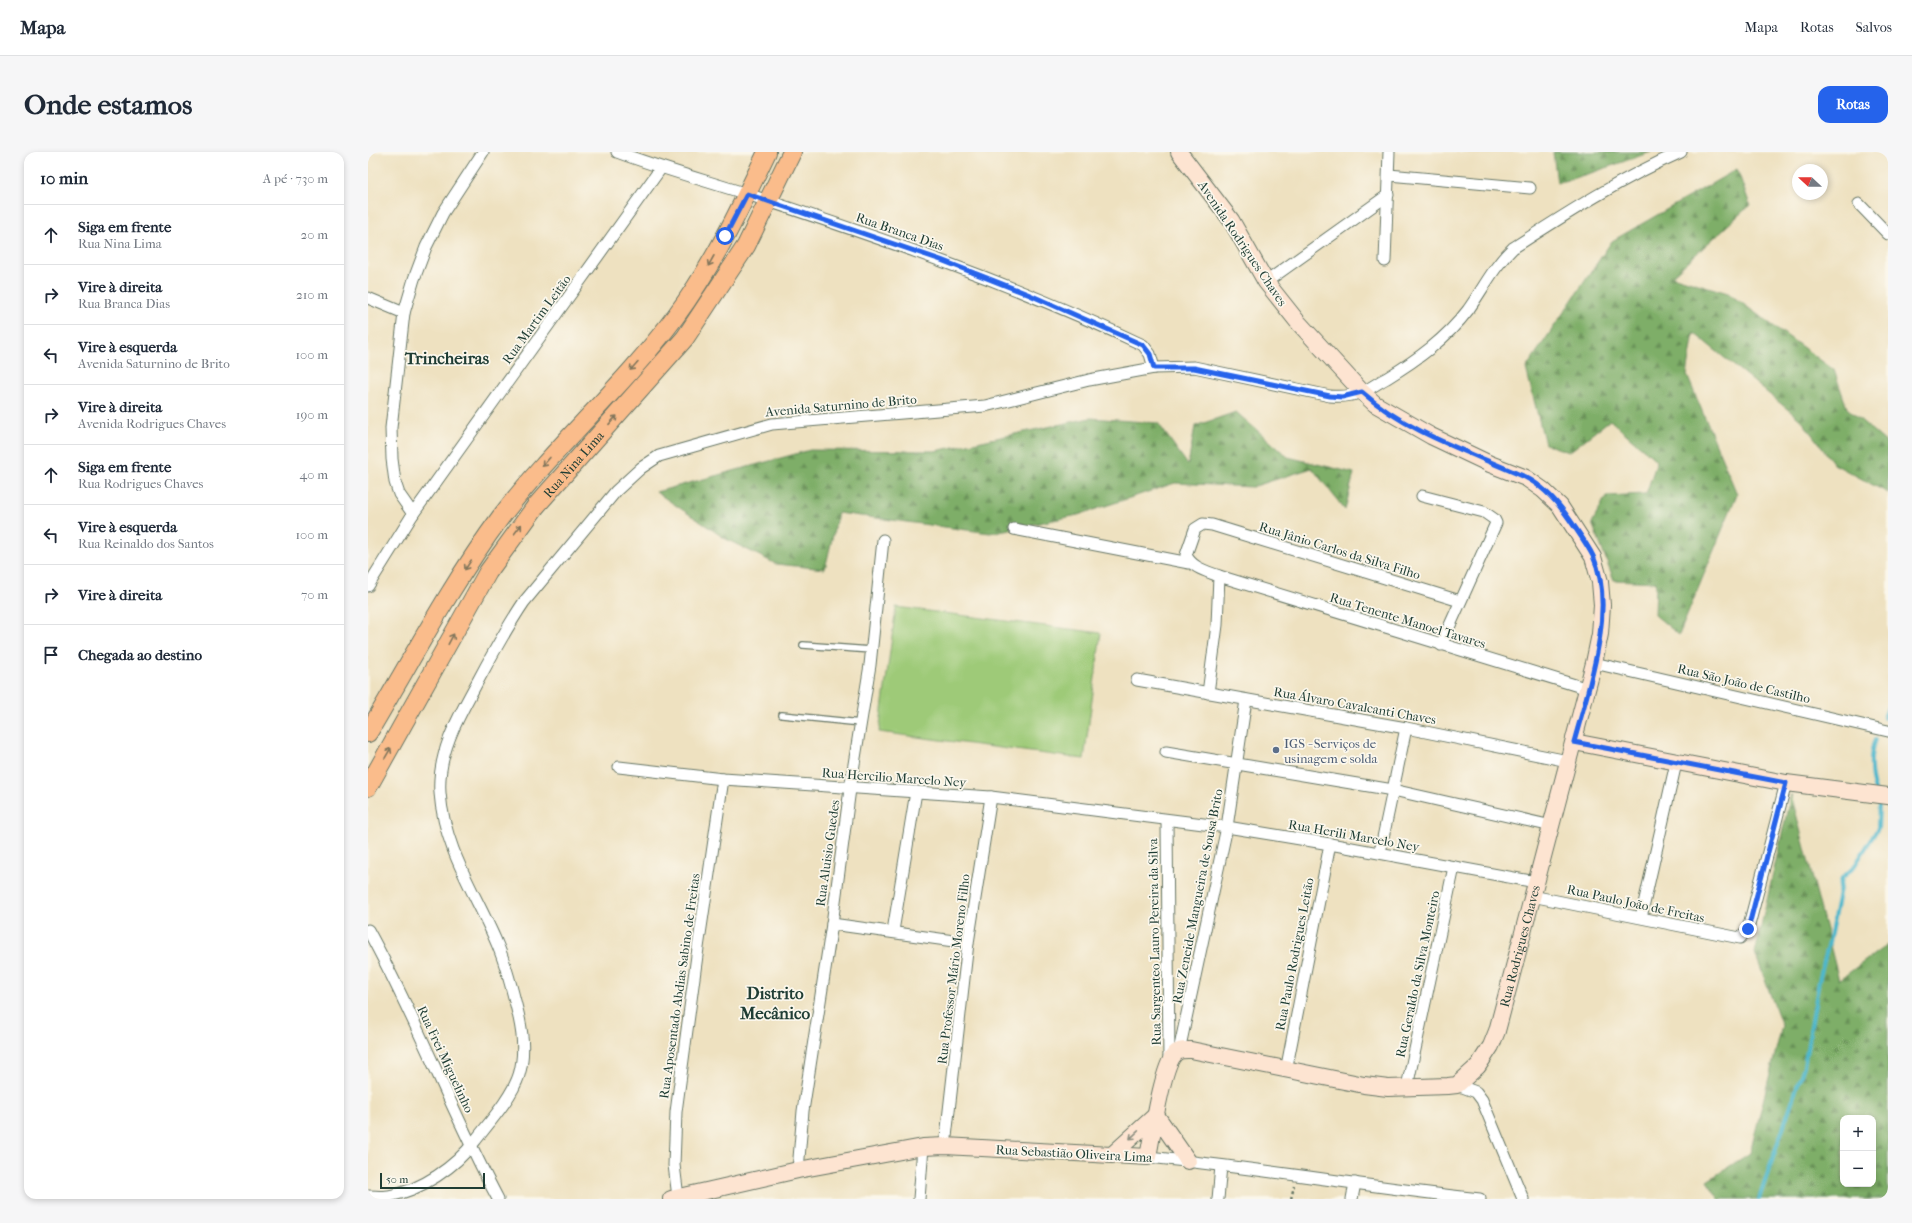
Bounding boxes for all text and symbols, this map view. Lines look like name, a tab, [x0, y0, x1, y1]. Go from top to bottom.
text: Mapa	[20, 17, 65, 39]
text: Mapa	[1745, 19, 1778, 36]
text: Rotas	[1800, 19, 1834, 36]
text: Salvos	[1856, 19, 1892, 36]
button: Rotas	[1818, 86, 1888, 123]
text: Onde estamos	[24, 88, 192, 121]
north arrow	[1792, 164, 1828, 200]
text: 10 min	[40, 168, 88, 188]
text: A pé · 730 m	[263, 171, 328, 186]
street label: Avenida Rodrigues Chaves	[1194, 177, 1290, 309]
street label: Rua Branca Dias	[854, 209, 946, 254]
text: Siga em frente	[78, 218, 171, 236]
icon: ahead	[40, 224, 62, 246]
text: 20 m	[301, 227, 328, 242]
route start	[716, 227, 734, 245]
text: Rua Nina Lima	[78, 236, 162, 251]
one-way arrow	[706, 255, 714, 267]
street label: Rua Martim Leitão	[499, 272, 574, 367]
text: Vire à direita	[78, 278, 162, 296]
icon: right	[40, 284, 62, 306]
text: 210 m	[296, 287, 328, 302]
text: Rua Branca Dias	[78, 296, 170, 311]
text: Vire à esquerda	[78, 338, 177, 356]
icon: left	[40, 344, 62, 366]
text: 100 m	[295, 347, 328, 362]
district label: Trincheiras	[404, 348, 490, 368]
text: Avenida Saturnino de Brito	[78, 356, 230, 371]
one-way arrow	[629, 360, 638, 371]
street label: Avenida Saturnino de Brito	[764, 391, 918, 420]
text: Vire à direita	[78, 398, 162, 416]
icon: right	[40, 404, 62, 426]
text: 190 m	[296, 407, 328, 422]
one-way arrow	[608, 415, 617, 425]
text: Avenida Rodrigues Chaves	[78, 416, 226, 431]
street label: Rua Nina Lima	[540, 427, 608, 501]
one-way arrow	[542, 457, 551, 467]
text: Siga em frente	[78, 458, 171, 476]
icon: ahead	[40, 464, 62, 486]
text: 40 m	[300, 467, 328, 482]
text: Rua Rodrigues Chaves	[78, 476, 203, 491]
text: Vire à esquerda	[78, 518, 177, 536]
street label: Rua Jânio Carlos da Silva Filho	[1257, 519, 1423, 582]
one-way arrow	[514, 523, 522, 534]
icon: left	[40, 524, 62, 546]
text: 100 m	[295, 527, 328, 542]
text: Rua Reinaldo dos Santos	[78, 536, 214, 551]
one-way arrow	[463, 559, 471, 571]
icon: right	[40, 584, 62, 606]
text: Vire à direita	[78, 586, 162, 604]
text: 70 m	[301, 587, 328, 602]
street label: Rua Tenente Manoel Tavares	[1328, 590, 1488, 651]
one-way arrow	[447, 634, 455, 646]
icon: arrive	[40, 644, 62, 666]
text: Chegada ao destino	[78, 646, 202, 664]
street label: Rua São João de Castilho	[1676, 661, 1812, 706]
street label: Rua Álvaro Cavalcanti Chaves	[1273, 684, 1437, 727]
place label: IGS - Serviços de usinagem e solda	[1283, 736, 1379, 766]
marker: IGS - Serviços de usinagem e solda	[1271, 745, 1281, 755]
one-way arrow	[384, 747, 392, 759]
street label: Rua Hercilio Marcelo Ney	[821, 765, 968, 790]
street label: Rua Zeneide Mangueira de Sousa Brito	[1169, 787, 1226, 1005]
street label: Rua Aluisio Guedes	[813, 799, 842, 907]
street label: Rua Herili Marcelo Ney	[1287, 817, 1422, 855]
street label: Rua Sargenteo Lauro Pereira da Silva	[1145, 837, 1164, 1046]
street label: Rua Aposentado Abdias Sabino de Freitas	[656, 872, 703, 1100]
street label: Rua Professor Mário Moreno Filho	[934, 873, 973, 1065]
street label: Rua Paulo Rodrigues Leitão	[1272, 876, 1317, 1032]
street label: Rua Paulo João de Freitas	[1566, 882, 1706, 925]
street label: Rua Rodrigues Chaves	[1497, 883, 1543, 1009]
street label: Rua Geraldo da Silva Monteiro	[1392, 889, 1443, 1059]
route end	[1739, 920, 1757, 938]
district label: Distrito Mecânico	[739, 983, 810, 1023]
street label: Rua Frei Miguelinho	[414, 1003, 477, 1115]
map controls	[1840, 1115, 1876, 1187]
button: +	[1840, 1115, 1876, 1151]
one-way arrow	[1129, 1130, 1139, 1140]
street label: Rua Sebastião Oliveira Lima	[995, 1142, 1154, 1165]
button: −	[1840, 1151, 1876, 1187]
scale bar	[380, 1171, 485, 1190]
text: 50 m	[386, 1173, 408, 1186]

